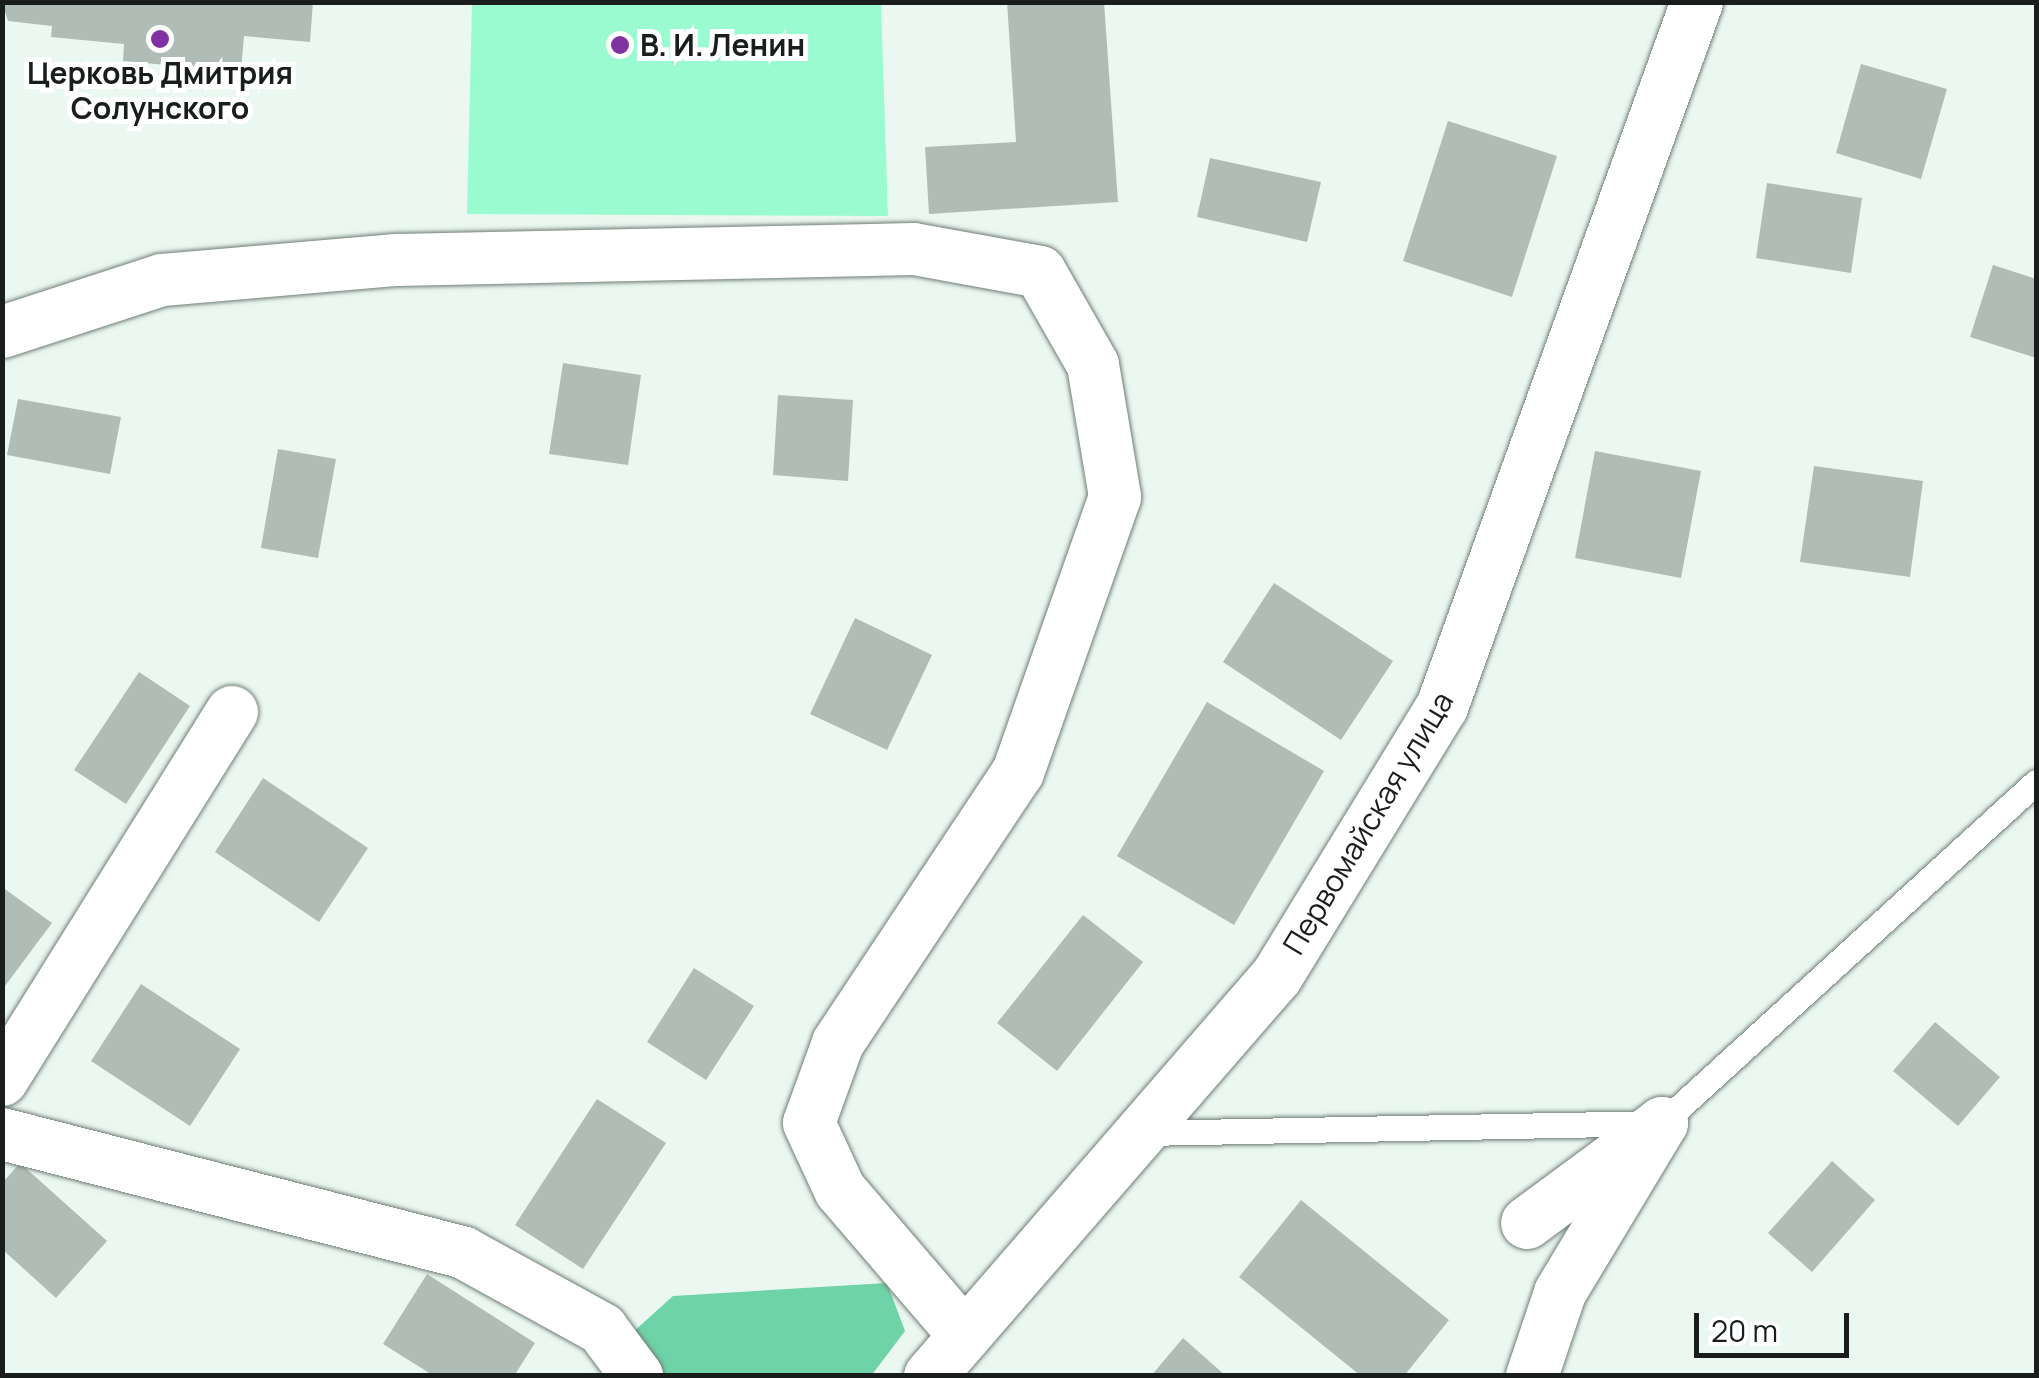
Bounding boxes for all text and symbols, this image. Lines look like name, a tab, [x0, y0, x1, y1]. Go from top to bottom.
place label: В. И. Ленин	[640, 27, 805, 63]
marker: Церковь Дмитрия Солунского	[149, 28, 171, 50]
marker: В. И. Ленин	[609, 34, 631, 56]
place label: Церковь Дмитрия Солунского	[27, 55, 293, 126]
street label: Первомайская улица	[1275, 685, 1461, 961]
scale bar	[1699, 1293, 1854, 1355]
text: 20 m	[1711, 1310, 1778, 1351]

